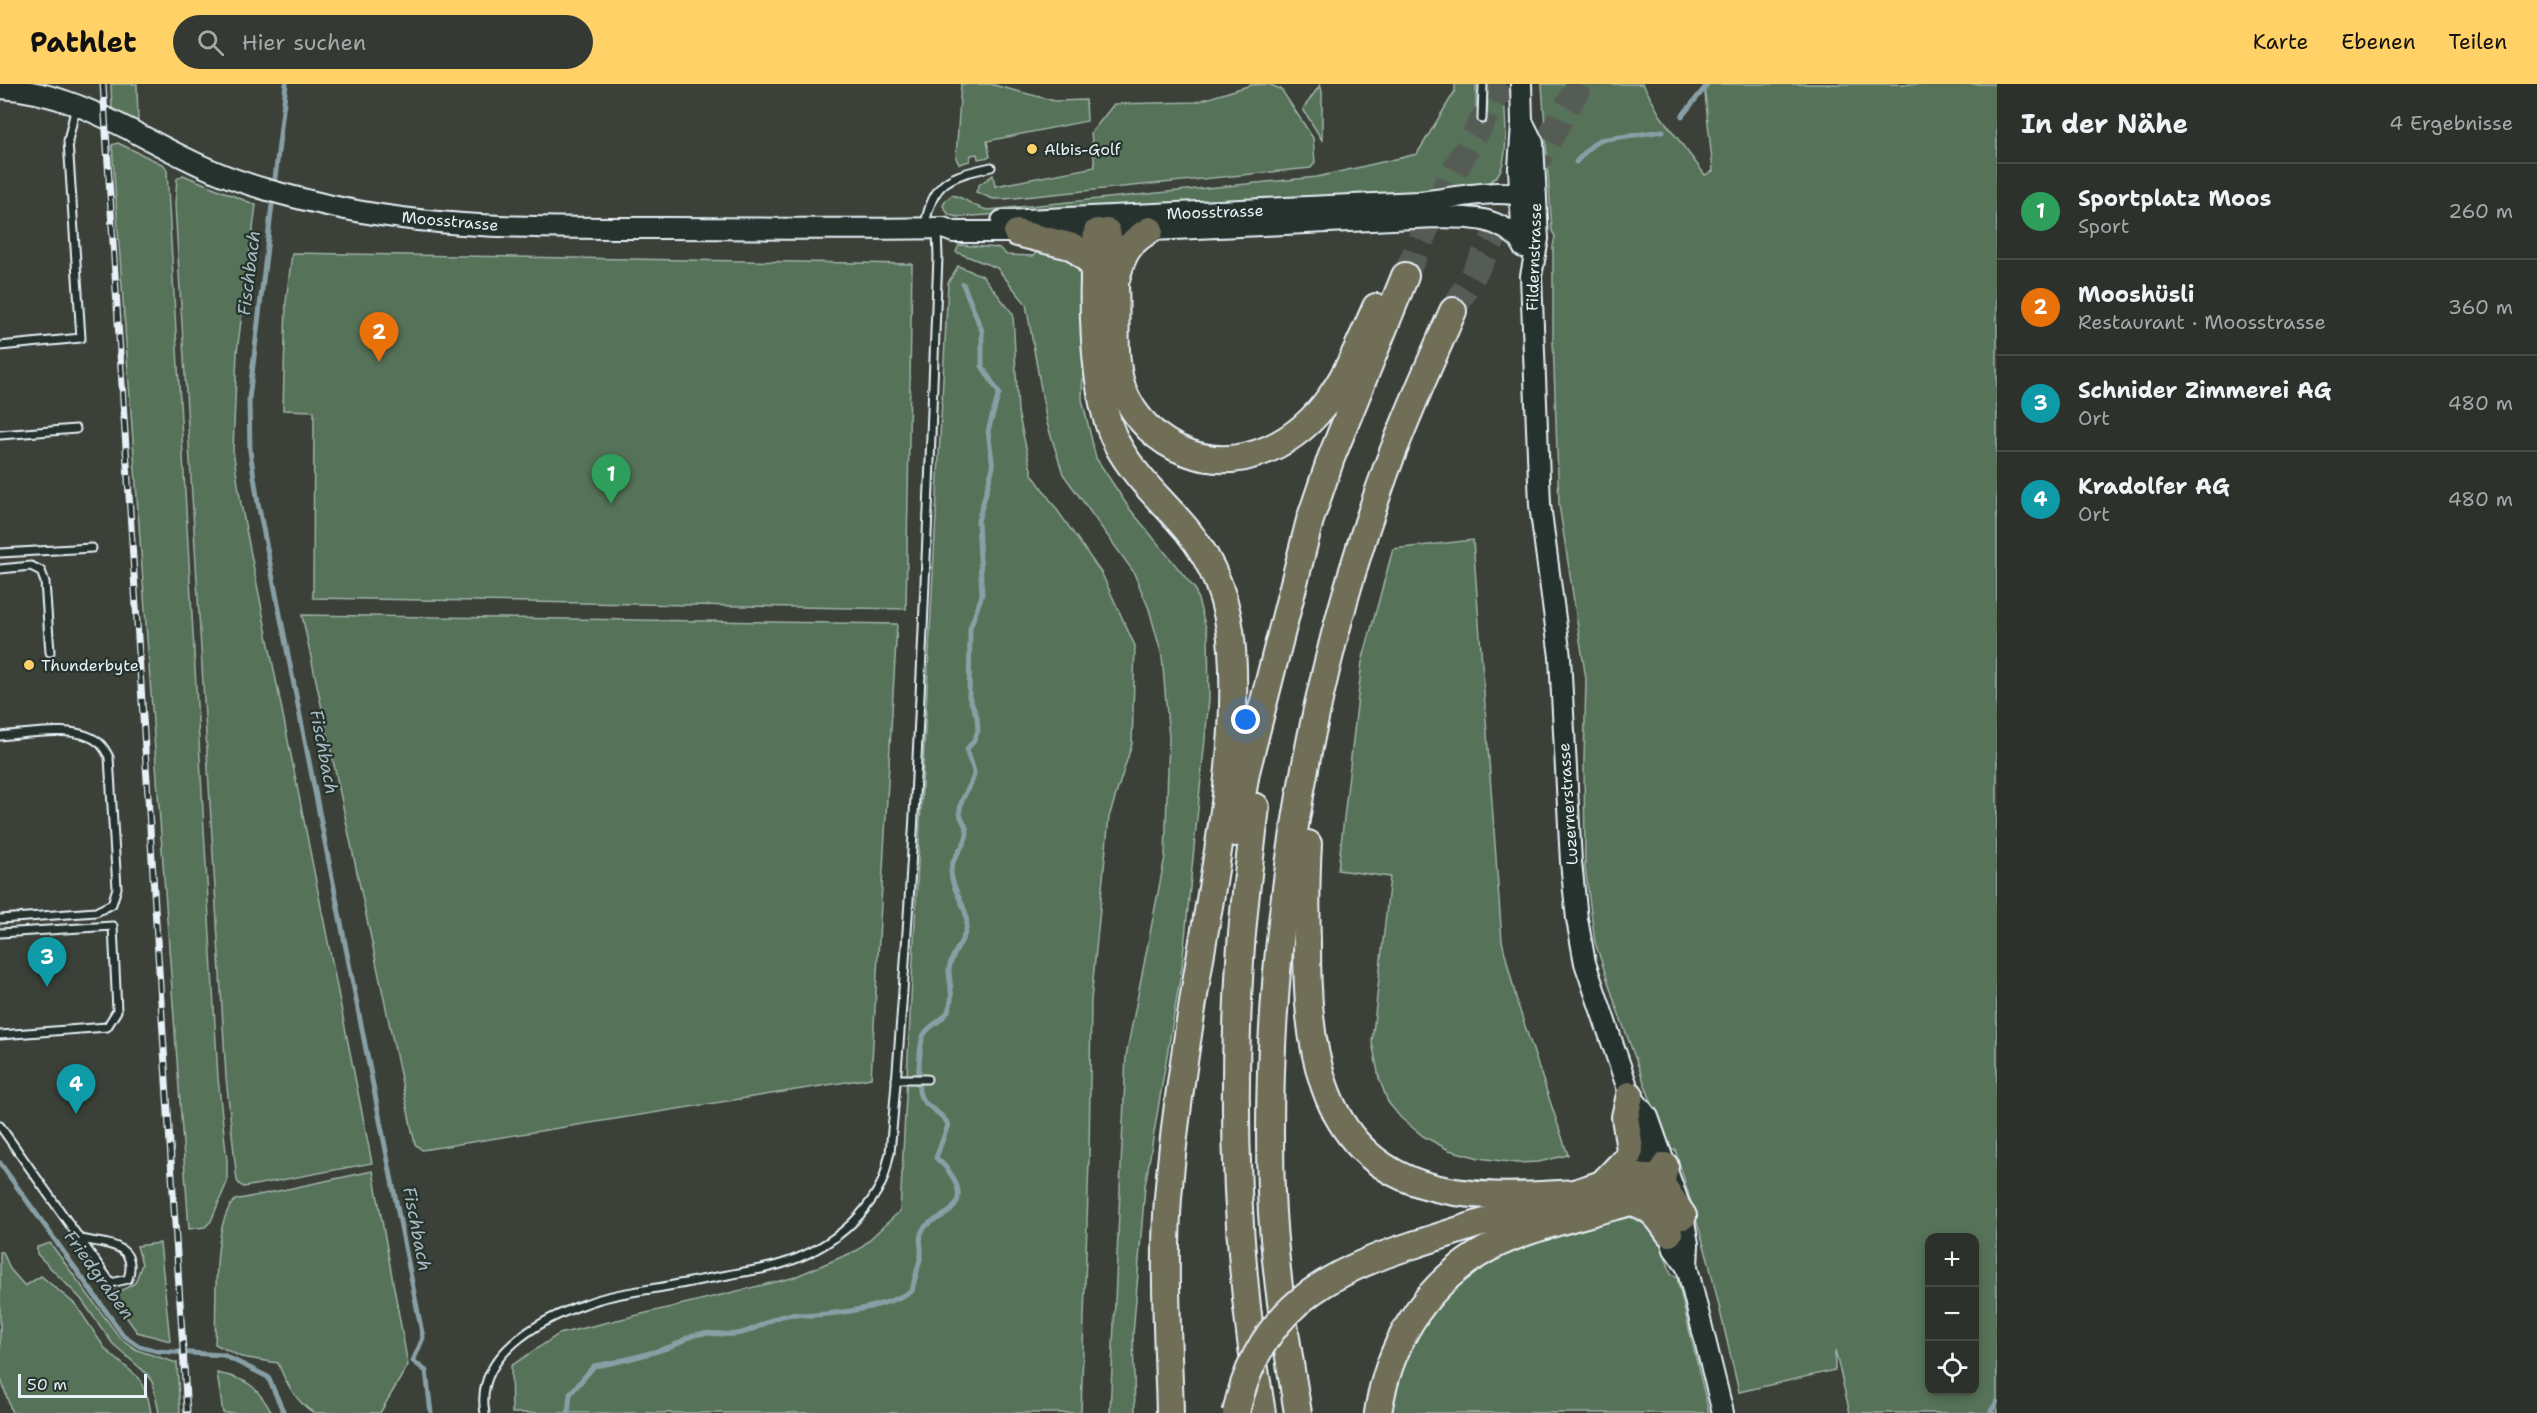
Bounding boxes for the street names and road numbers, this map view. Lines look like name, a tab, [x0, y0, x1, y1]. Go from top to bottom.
street label: Moosstrasse	[1166, 200, 1264, 224]
street label: Fildernstrasse	[1522, 202, 1546, 312]
street label: Moosstrasse	[401, 206, 499, 236]
street label: Luzernerstrasse	[1553, 742, 1583, 866]

